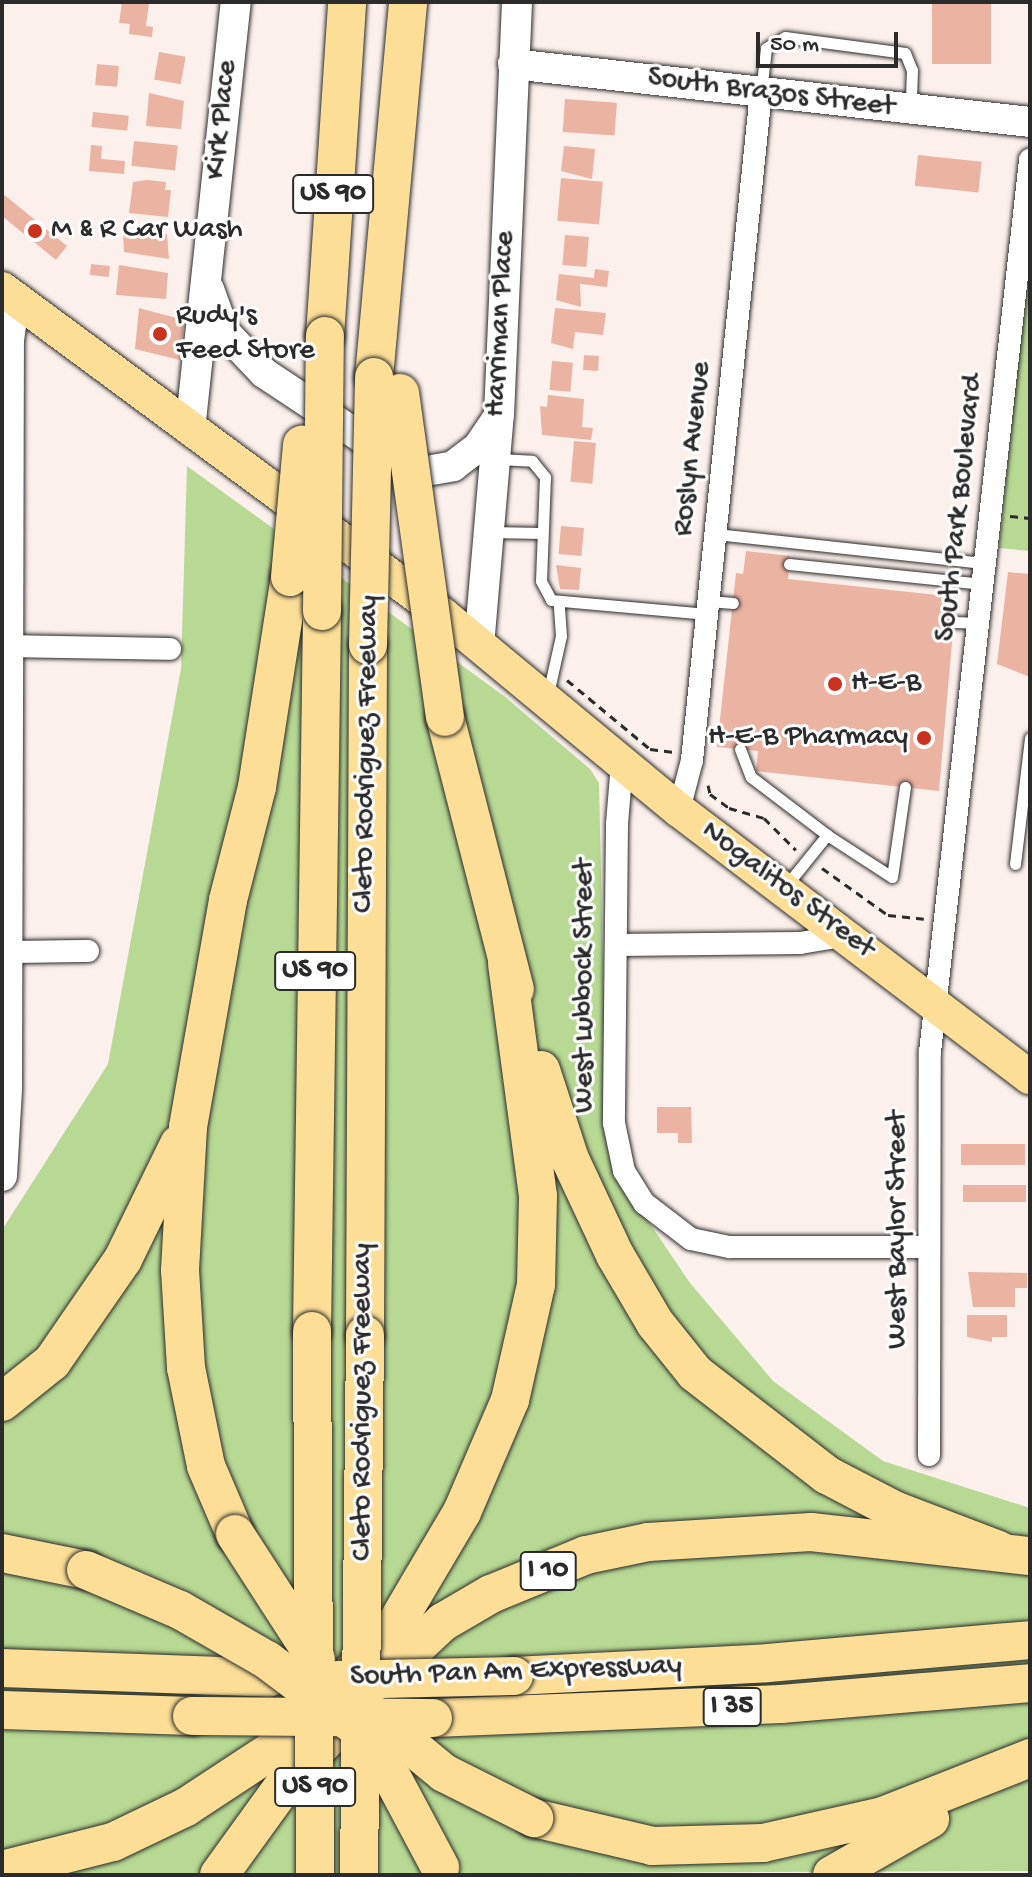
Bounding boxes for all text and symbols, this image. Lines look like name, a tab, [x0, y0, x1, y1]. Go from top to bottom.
scale bar	[760, 16, 902, 66]
text: 50 m	[770, 31, 819, 60]
street label: Kirk Place	[199, 59, 247, 181]
street label: South Brazos Street	[645, 61, 897, 127]
road number: US 90	[291, 170, 375, 218]
place label: M & R Car Wash	[51, 213, 243, 249]
marker: M & R Car Wash	[26, 222, 44, 240]
street label: Harriman Place	[479, 230, 525, 418]
place label: Rudy's Feed Store	[176, 299, 315, 370]
marker: Rudy's Feed Store	[151, 325, 169, 343]
street label: Roslyn Avenue	[667, 360, 721, 538]
street label: South Park Boulevard	[929, 373, 993, 643]
street label: Cleto Rodriguez Freeway	[347, 595, 389, 913]
place label: H-E-B	[851, 666, 921, 702]
marker: H-E-B	[826, 675, 844, 693]
place label: H-E-B Pharmacy	[708, 720, 908, 756]
marker: H-E-B Pharmacy	[915, 729, 933, 747]
street label: Nogalitos Street	[693, 814, 881, 968]
street label: West Lubbock Street	[568, 859, 604, 1113]
road number: US 90	[273, 947, 357, 995]
street label: West Baylor Street	[881, 1111, 917, 1349]
street label: Cleto Rodriguez Freeway	[346, 1243, 382, 1561]
road number: I 10	[518, 1547, 578, 1595]
street label: South Pan Am Expressway	[350, 1649, 682, 1697]
road number: I 35	[702, 1683, 762, 1731]
road number: US 90	[273, 1763, 357, 1811]

